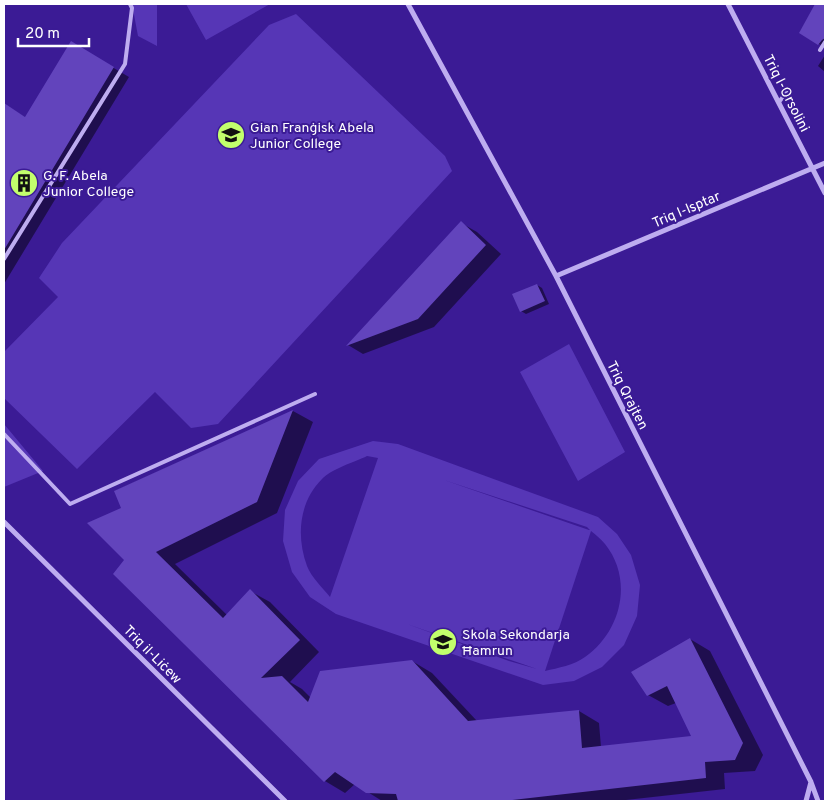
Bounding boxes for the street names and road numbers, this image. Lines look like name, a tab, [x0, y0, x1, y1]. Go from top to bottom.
street label: Triq l-Orsolini	[759, 52, 812, 135]
street label: Triq l-Isptar	[650, 188, 724, 232]
street label: Triq Qrajten	[602, 359, 651, 433]
street label: Triq il-Liċew	[119, 622, 185, 688]

